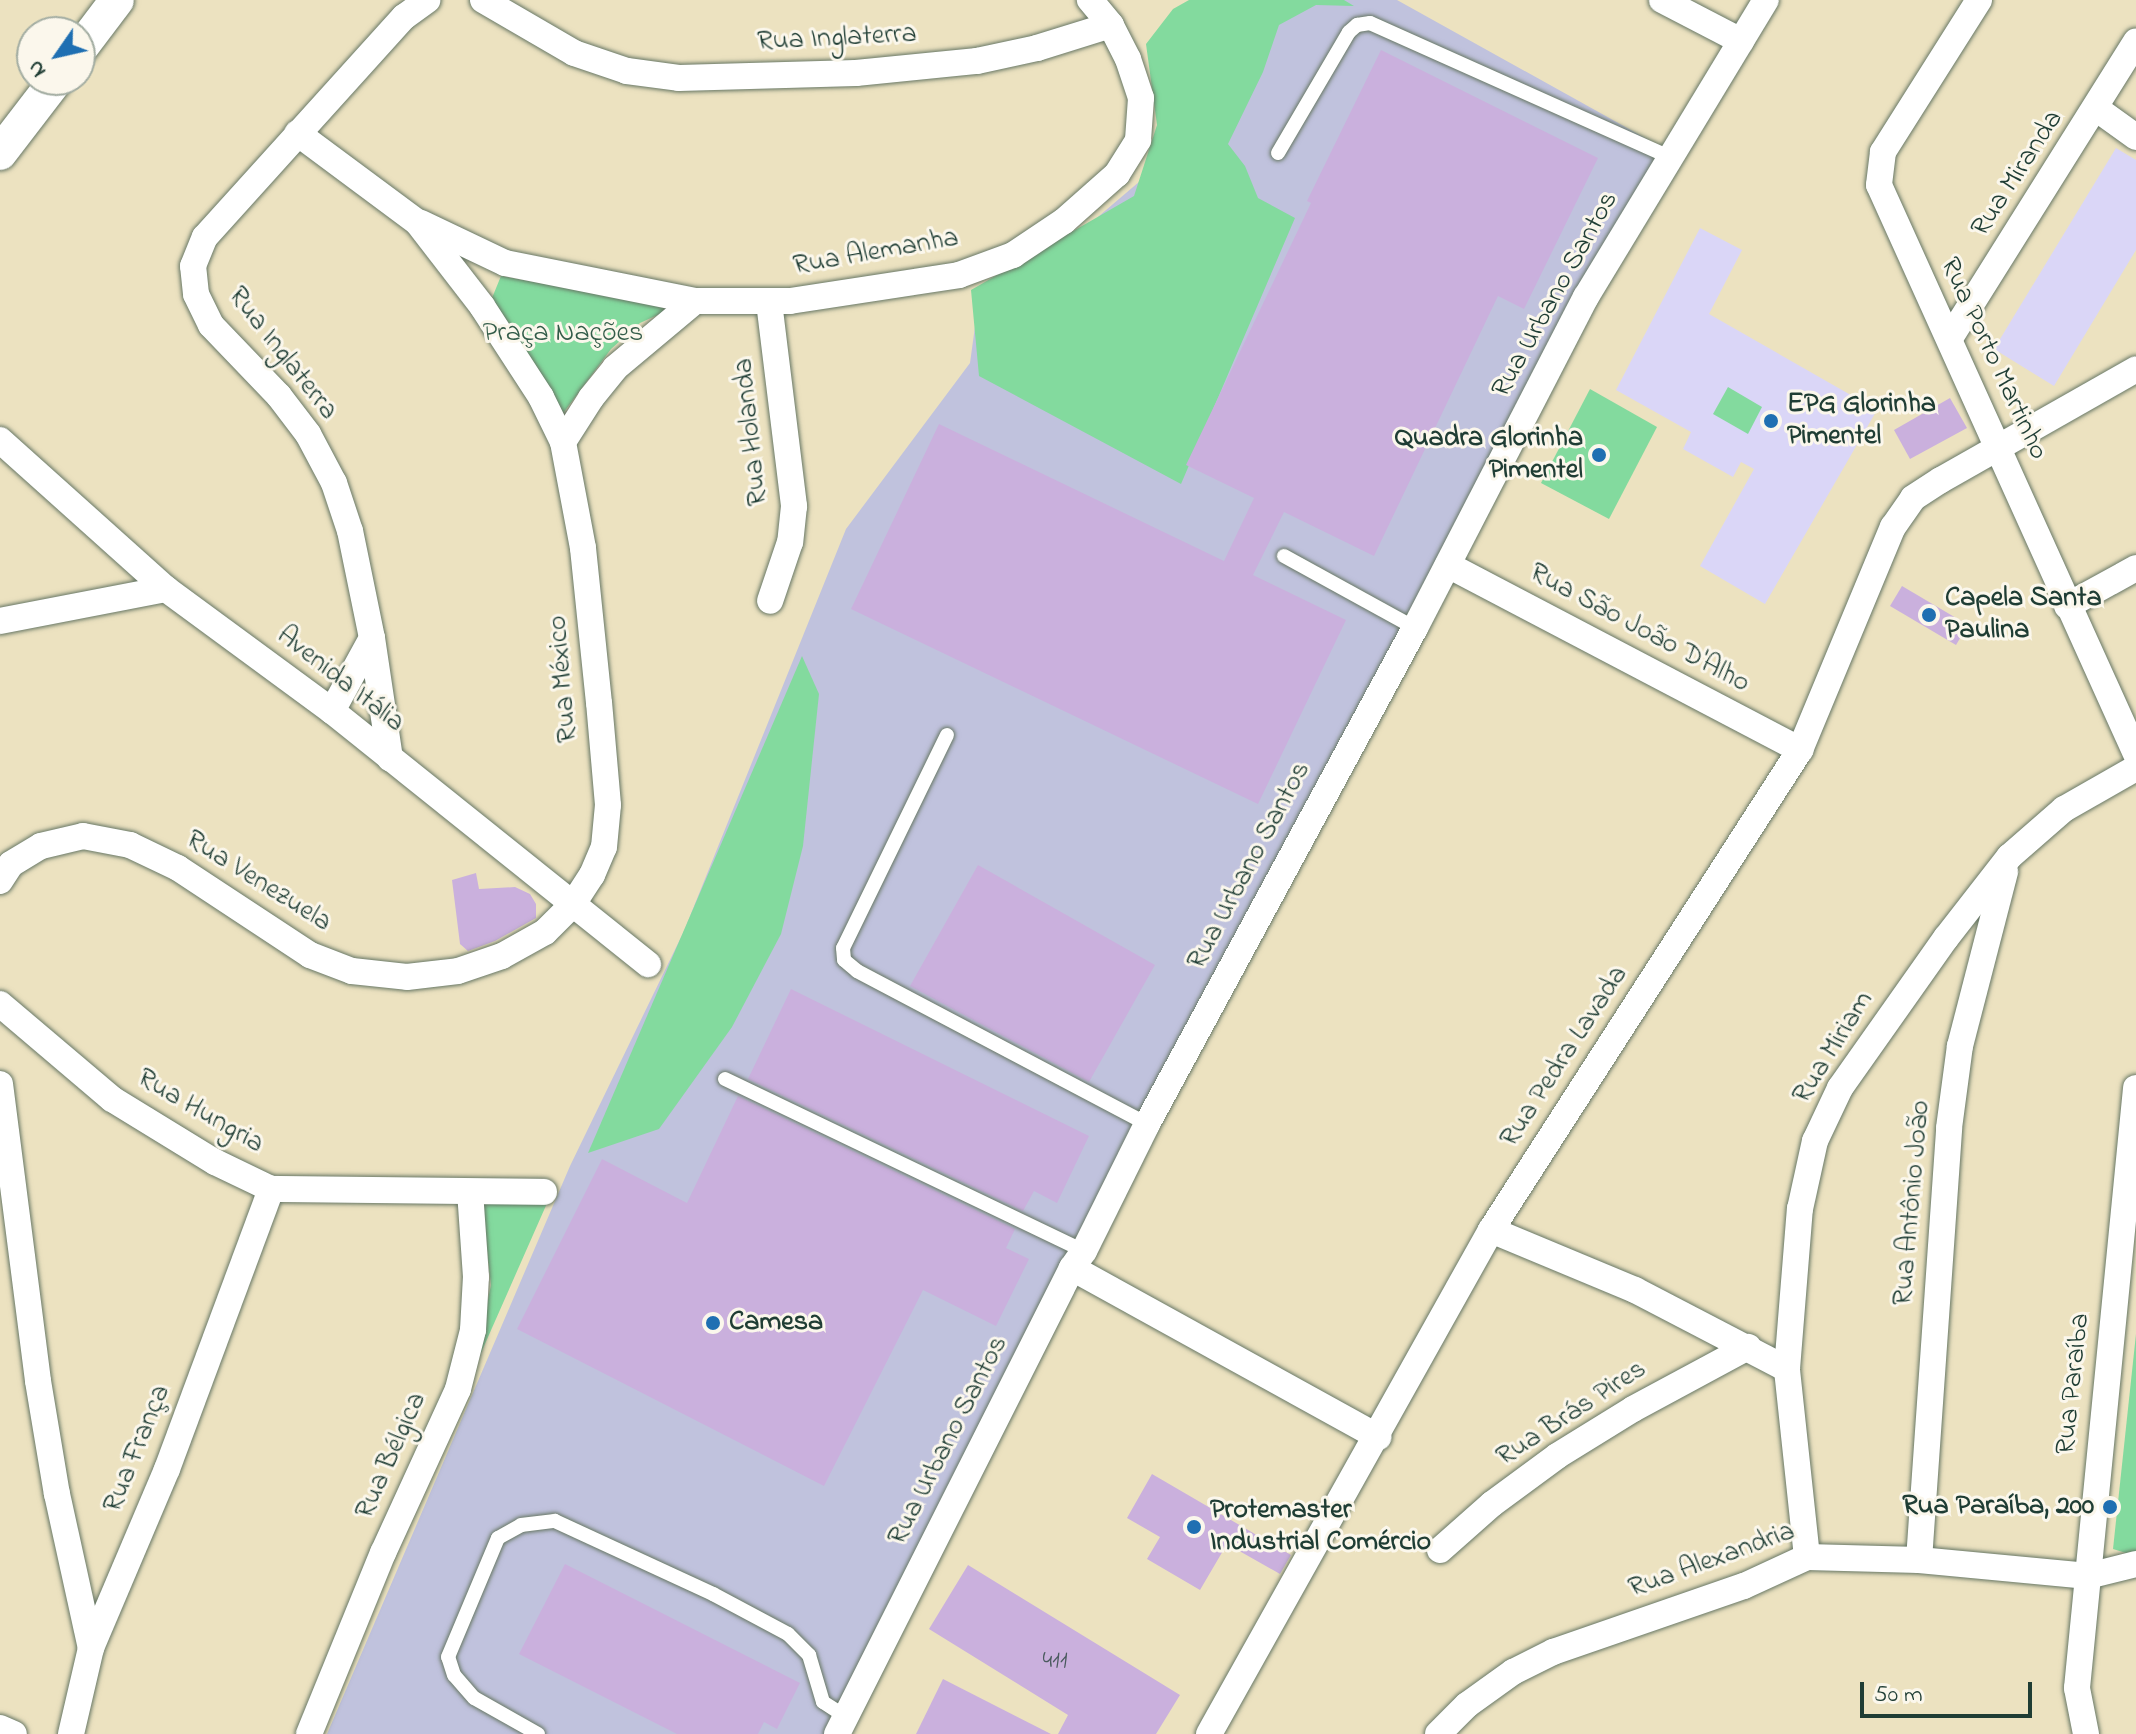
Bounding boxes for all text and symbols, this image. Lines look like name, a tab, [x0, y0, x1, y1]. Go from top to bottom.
north arrow	[16, 16, 96, 96]
street label: Rua Inglaterra	[756, 18, 918, 60]
text: N	[20, 53, 55, 83]
street label: Rua Miranda	[1965, 104, 2071, 244]
street label: Rua Urbano Santos	[1485, 186, 1627, 404]
street label: Rua Alemanha	[791, 222, 961, 284]
street label: Rua Porto Martinho	[1931, 253, 2055, 465]
street label: Rua Inglaterra	[220, 281, 344, 427]
park label: Praça Nações	[483, 317, 643, 351]
street label: Rua Holanda	[728, 357, 776, 507]
place label: EPG Glorinha Pimentel	[1787, 388, 1936, 454]
marker: EPG Glorinha Pimentel	[1762, 412, 1780, 430]
place label: Quadra Glorinha Pimentel	[1395, 422, 1583, 488]
marker: Quadra Glorinha Pimentel	[1590, 446, 1608, 464]
street label: Rua São João D'Alho	[1523, 557, 1755, 701]
place label: Capela Santa Paulina	[1945, 582, 2102, 648]
marker: Capela Santa Paulina	[1920, 606, 1938, 624]
street label: Rua México	[542, 614, 586, 744]
street label: Avenida Itália	[269, 620, 411, 740]
street label: Rua Urbano Santos	[1181, 756, 1319, 976]
street label: Rua Venezuela	[179, 824, 337, 940]
street label: Rua Pedra Lavada	[1494, 960, 1636, 1154]
street label: Rua Miriam	[1786, 986, 1882, 1110]
street label: Rua Hungria	[131, 1062, 269, 1162]
street label: Rua Antônio João	[1887, 1099, 1939, 1307]
place label: Camesa	[729, 1306, 823, 1340]
street label: Rua Paraíba	[2050, 1312, 2098, 1456]
marker: Camesa	[704, 1314, 722, 1332]
street label: Rua Urbano Santos	[882, 1331, 1016, 1551]
street label: Rua Brás Pires	[1491, 1353, 1653, 1475]
street label: Rua França	[97, 1380, 179, 1518]
street label: Rua Bélgica	[349, 1388, 435, 1524]
place label: Rua Paraíba, 200	[1902, 1490, 2094, 1524]
place label: Protemaster Industrial Comércio	[1210, 1494, 1431, 1560]
marker: Rua Paraíba, 200	[2101, 1498, 2119, 1516]
street label: Rua Alexandria	[1624, 1515, 1800, 1607]
marker: Protemaster Industrial Comércio	[1185, 1518, 1203, 1536]
house number: 411	[1042, 1648, 1068, 1676]
scale bar	[1864, 1666, 2036, 1716]
text: 50 m	[1874, 1678, 1923, 1713]

